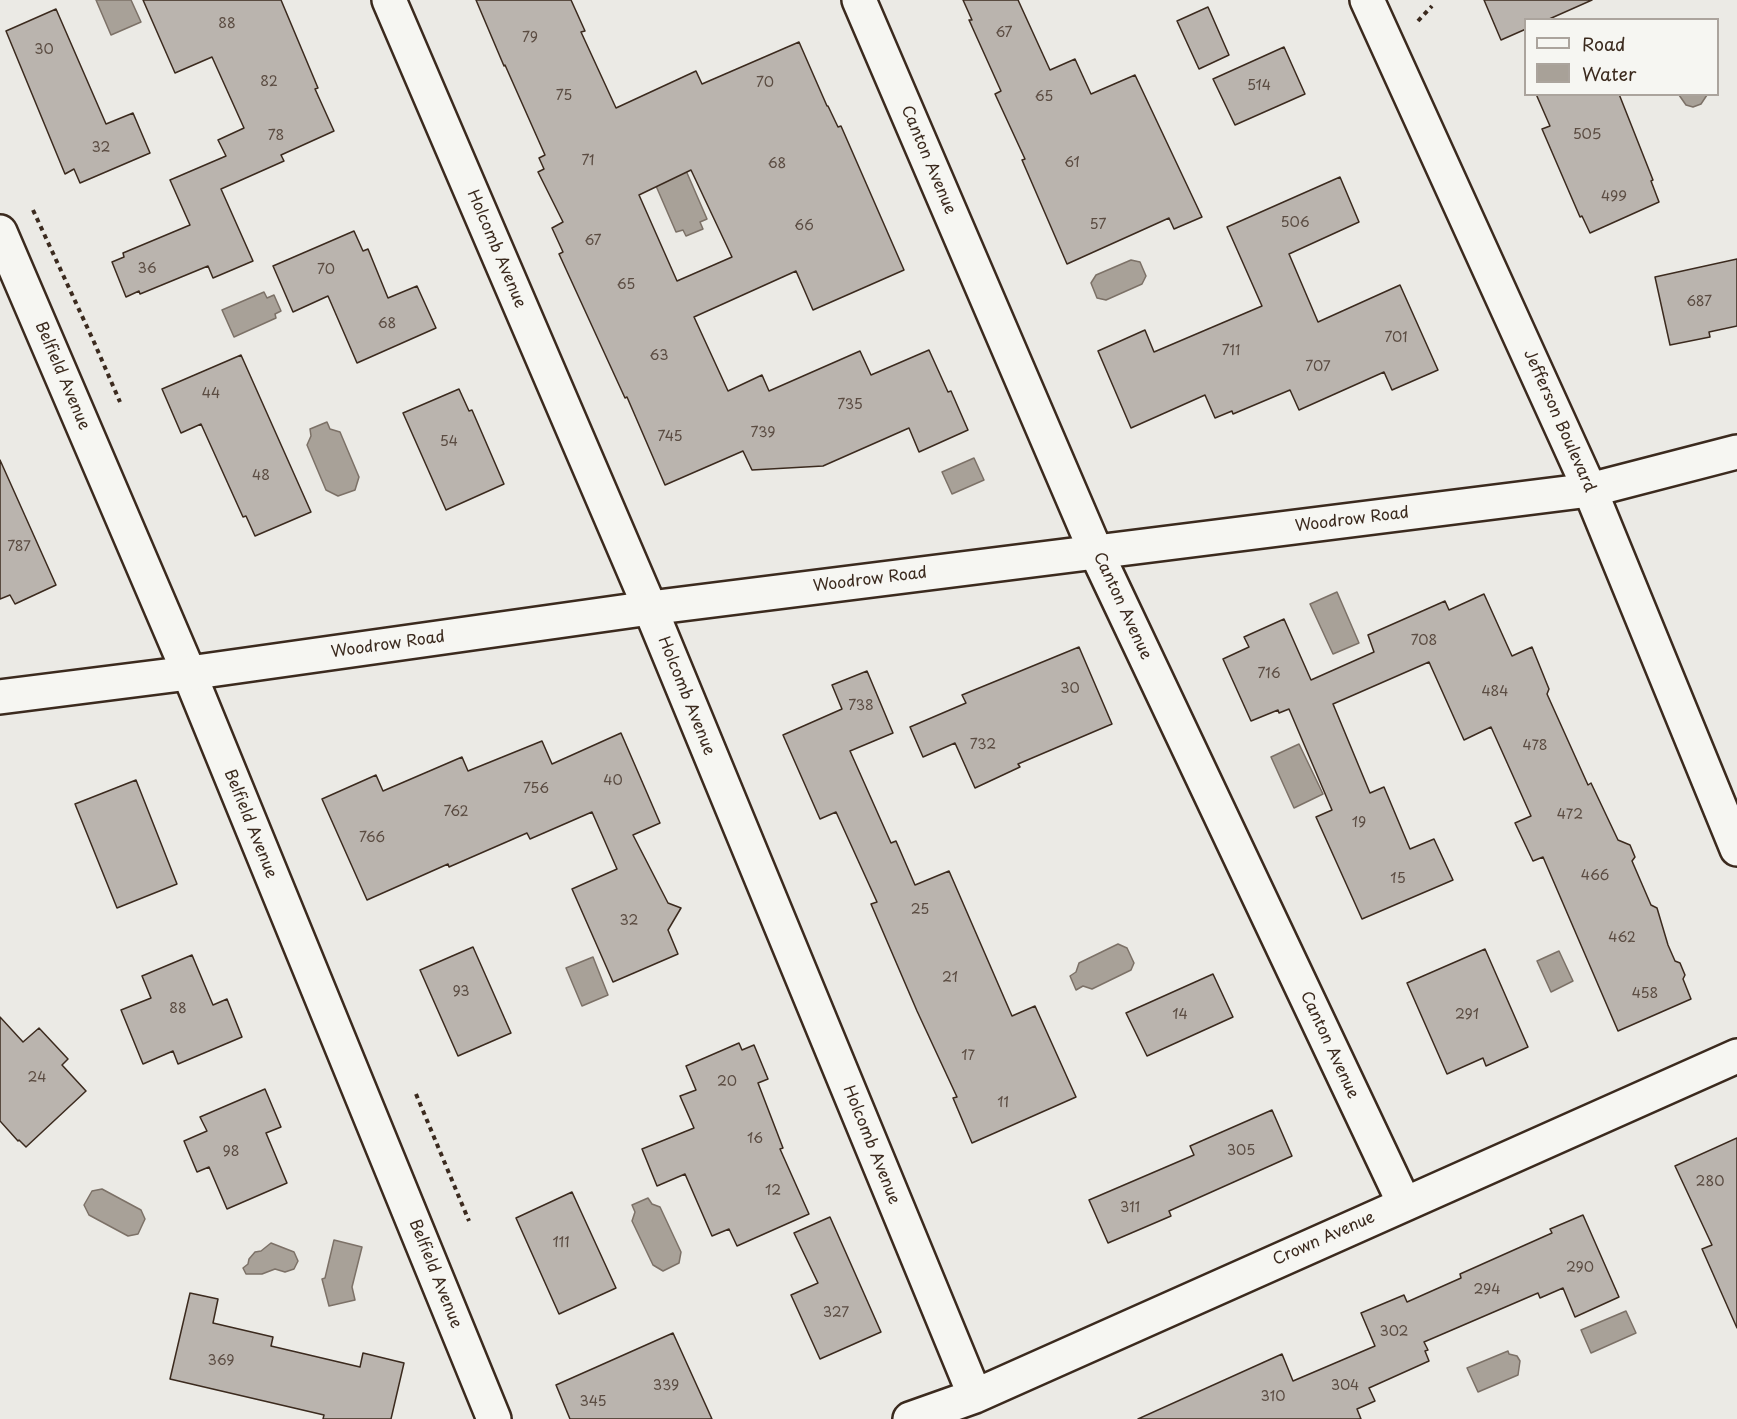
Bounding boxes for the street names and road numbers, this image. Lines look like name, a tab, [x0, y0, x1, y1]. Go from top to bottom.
street label: Canton Avenue	[896, 103, 960, 217]
street label: Holcomb Avenue	[462, 187, 530, 311]
street label: Belfield Avenue	[31, 319, 93, 433]
street label: Jefferson Boulevard	[1519, 347, 1599, 495]
street label: Woodrow Road	[1294, 503, 1410, 537]
street label: Canton Avenue	[1089, 549, 1155, 663]
street label: Woodrow Road	[812, 563, 928, 597]
street label: Woodrow Road	[330, 628, 446, 662]
street label: Holcomb Avenue	[653, 634, 719, 758]
street label: Belfield Avenue	[219, 767, 281, 881]
street label: Canton Avenue	[1296, 988, 1362, 1102]
street label: Holcomb Avenue	[838, 1083, 904, 1207]
street label: Crown Avenue	[1270, 1208, 1378, 1270]
street label: Belfield Avenue	[404, 1217, 466, 1331]

